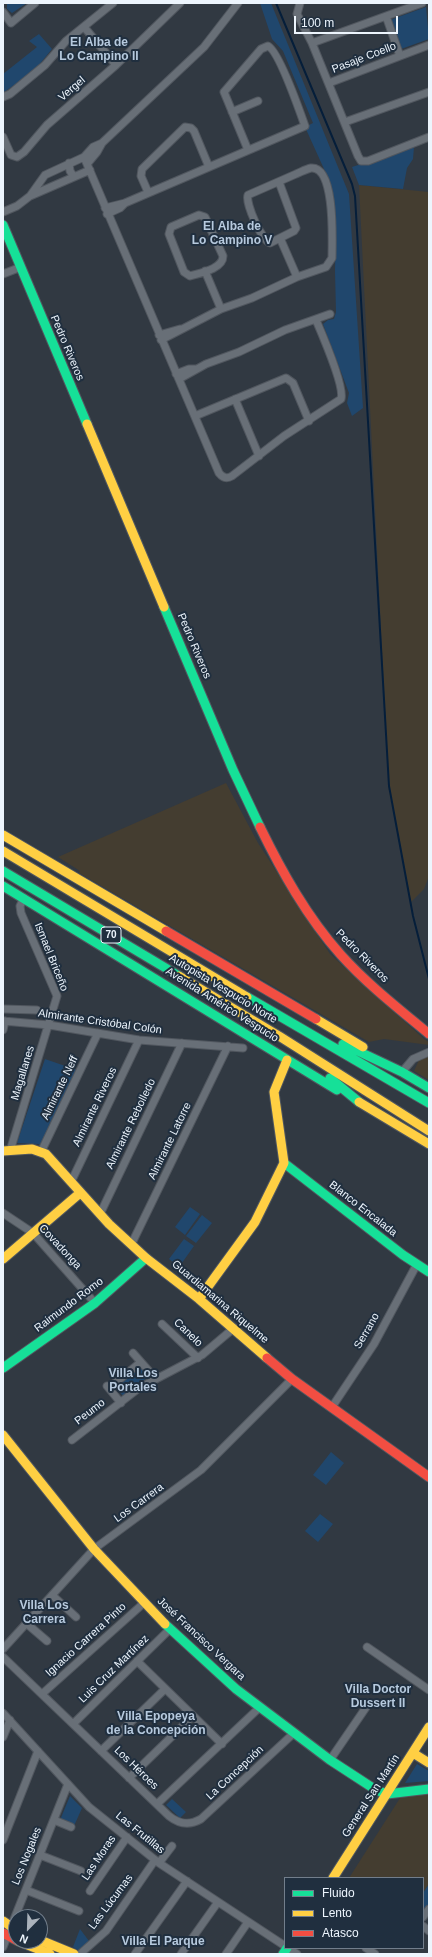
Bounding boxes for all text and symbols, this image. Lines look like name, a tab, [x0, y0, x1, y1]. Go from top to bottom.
scale bar	[296, 8, 400, 34]
text: 100 m	[301, 16, 334, 30]
district label: El Alba de Lo Campino II	[59, 36, 139, 64]
street label: Pasaje Coello	[330, 40, 398, 76]
street label: Vergel	[56, 74, 88, 104]
district label: El Alba de Lo Campino V	[192, 220, 272, 248]
street label: Pedro Riveros	[47, 313, 87, 383]
street label: Pedro Riveros	[174, 611, 214, 681]
street label: Ismael Briceño	[31, 921, 71, 993]
road number: 70	[101, 927, 121, 943]
street label: Pedro Riveros	[333, 927, 391, 985]
street label: Autopista Vespucio Norte	[167, 952, 279, 1026]
street label: Avenida Américo Vespucio	[163, 965, 281, 1045]
street label: Almirante Cristóbal Colón	[37, 1007, 163, 1037]
street label: Magallanes	[8, 1044, 38, 1102]
street label: Almirante Neff	[39, 1054, 81, 1122]
street label: Almirante Riveros	[70, 1065, 120, 1149]
street label: Almirante Rebolledo	[103, 1077, 159, 1171]
street label: Almirante Latorre	[146, 1100, 194, 1182]
street label: Blanco Encalada	[326, 1178, 400, 1240]
street label: Covadonga	[36, 1222, 84, 1272]
street label: Guardiamarina Riquelme	[169, 1258, 271, 1346]
street label: Raimundo Romo	[32, 1275, 106, 1335]
street label: Serrano	[352, 1311, 382, 1351]
street label: Canelo	[171, 1316, 205, 1350]
district label: Villa Los Portales	[108, 1367, 158, 1395]
street label: Peumo	[72, 1396, 108, 1428]
street label: Los Carrera	[112, 1481, 166, 1525]
street label: José Francisco Vergara	[154, 1595, 248, 1683]
district label: Villa Los Carrera	[19, 1599, 69, 1627]
street label: Ignacio Carrera Pinto	[43, 1600, 129, 1680]
street label: Luis Cruz Martínez	[76, 1632, 152, 1706]
district label: Villa Doctor Dussert II	[345, 1683, 411, 1711]
district label: Villa Epopeya de la Concepción	[106, 1710, 206, 1738]
street label: La Concepción	[204, 1743, 266, 1803]
street label: Los Héroes	[111, 1744, 161, 1792]
street label: General San Martín	[339, 1752, 403, 1840]
street label: Las Frutillas	[113, 1809, 167, 1857]
street label: Los Nogales	[9, 1825, 45, 1887]
street label: Las Moras	[79, 1833, 119, 1883]
street label: Las Lúcumas	[86, 1872, 136, 1932]
legend	[284, 1877, 424, 1949]
text: Fluido	[322, 1886, 355, 1900]
text: Lento	[322, 1906, 352, 1920]
north arrow	[8, 1909, 48, 1949]
text: Atasco	[322, 1926, 359, 1940]
text: N	[18, 1932, 30, 1946]
district label: Villa El Parque	[121, 1935, 205, 1949]

